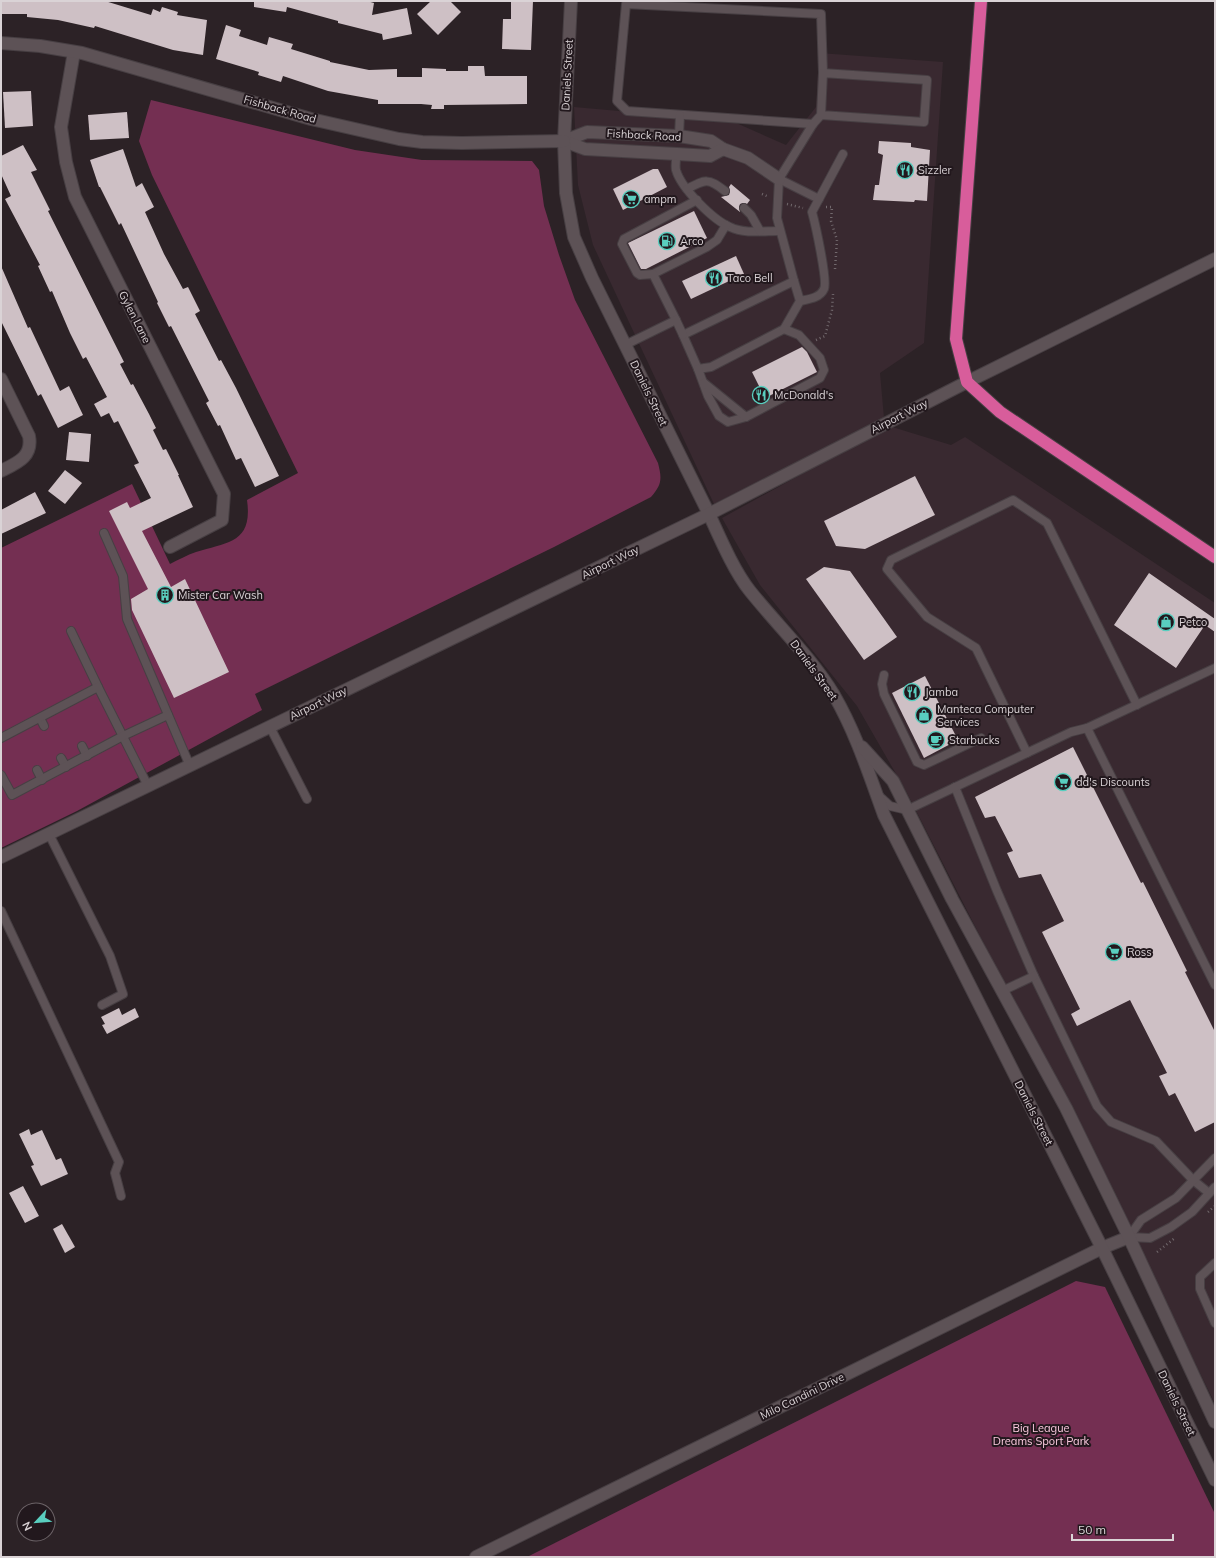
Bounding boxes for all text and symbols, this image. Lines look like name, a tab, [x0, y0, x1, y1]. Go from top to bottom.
street label: Daniels Street	[558, 39, 576, 111]
street label: Fishback Road	[242, 92, 318, 126]
street label: Fishback Road	[606, 126, 682, 144]
restaurant icon: Sizzler	[895, 160, 915, 180]
place label: Sizzler	[918, 163, 951, 177]
supermarket icon: ampm	[621, 189, 641, 209]
place label: ampm	[644, 192, 677, 206]
fuel station icon: Arco	[657, 231, 677, 251]
place label: Arco	[680, 234, 704, 248]
restaurant icon: Taco Bell	[704, 268, 724, 288]
place label: Taco Bell	[727, 271, 773, 285]
street label: Gylen Lane	[116, 289, 154, 346]
street label: Daniels Street	[627, 358, 671, 428]
restaurant icon: McDonald's	[751, 385, 771, 405]
place label: McDonald's	[774, 388, 834, 402]
street label: Airport Way	[868, 395, 930, 436]
street label: Airport Way	[579, 542, 641, 582]
building icon: Mister Car Wash	[155, 585, 175, 605]
place label: Mister Car Wash	[178, 588, 263, 602]
shop icon: Petco	[1156, 612, 1176, 632]
place label: Petco	[1179, 615, 1207, 629]
street label: Daniels Street	[787, 637, 841, 703]
restaurant icon: Jamba	[902, 682, 922, 702]
street label: Airport Way	[287, 683, 349, 723]
place label: Jamba	[925, 685, 958, 699]
place label: Manteca Computer Services	[937, 702, 1034, 729]
shop icon: Manteca Computer Services	[914, 705, 934, 725]
cafe icon: Starbucks	[926, 730, 946, 750]
place label: Starbucks	[949, 733, 1000, 747]
supermarket icon: dd's Discounts	[1053, 772, 1073, 792]
place label: dd's Discounts	[1076, 775, 1150, 789]
supermarket icon: Ross	[1104, 942, 1124, 962]
place label: Ross	[1127, 945, 1152, 959]
street label: Daniels Street	[1012, 1078, 1056, 1148]
street label: Daniels Street	[1155, 1368, 1199, 1438]
street label: Milo Candini Drive	[758, 1370, 846, 1422]
park label: Big League Dreams Sport Park	[993, 1421, 1090, 1448]
north arrow	[16, 1502, 56, 1542]
scale bar	[1072, 1516, 1173, 1542]
text: N	[19, 1520, 35, 1533]
text: 50 m	[1078, 1522, 1106, 1537]

